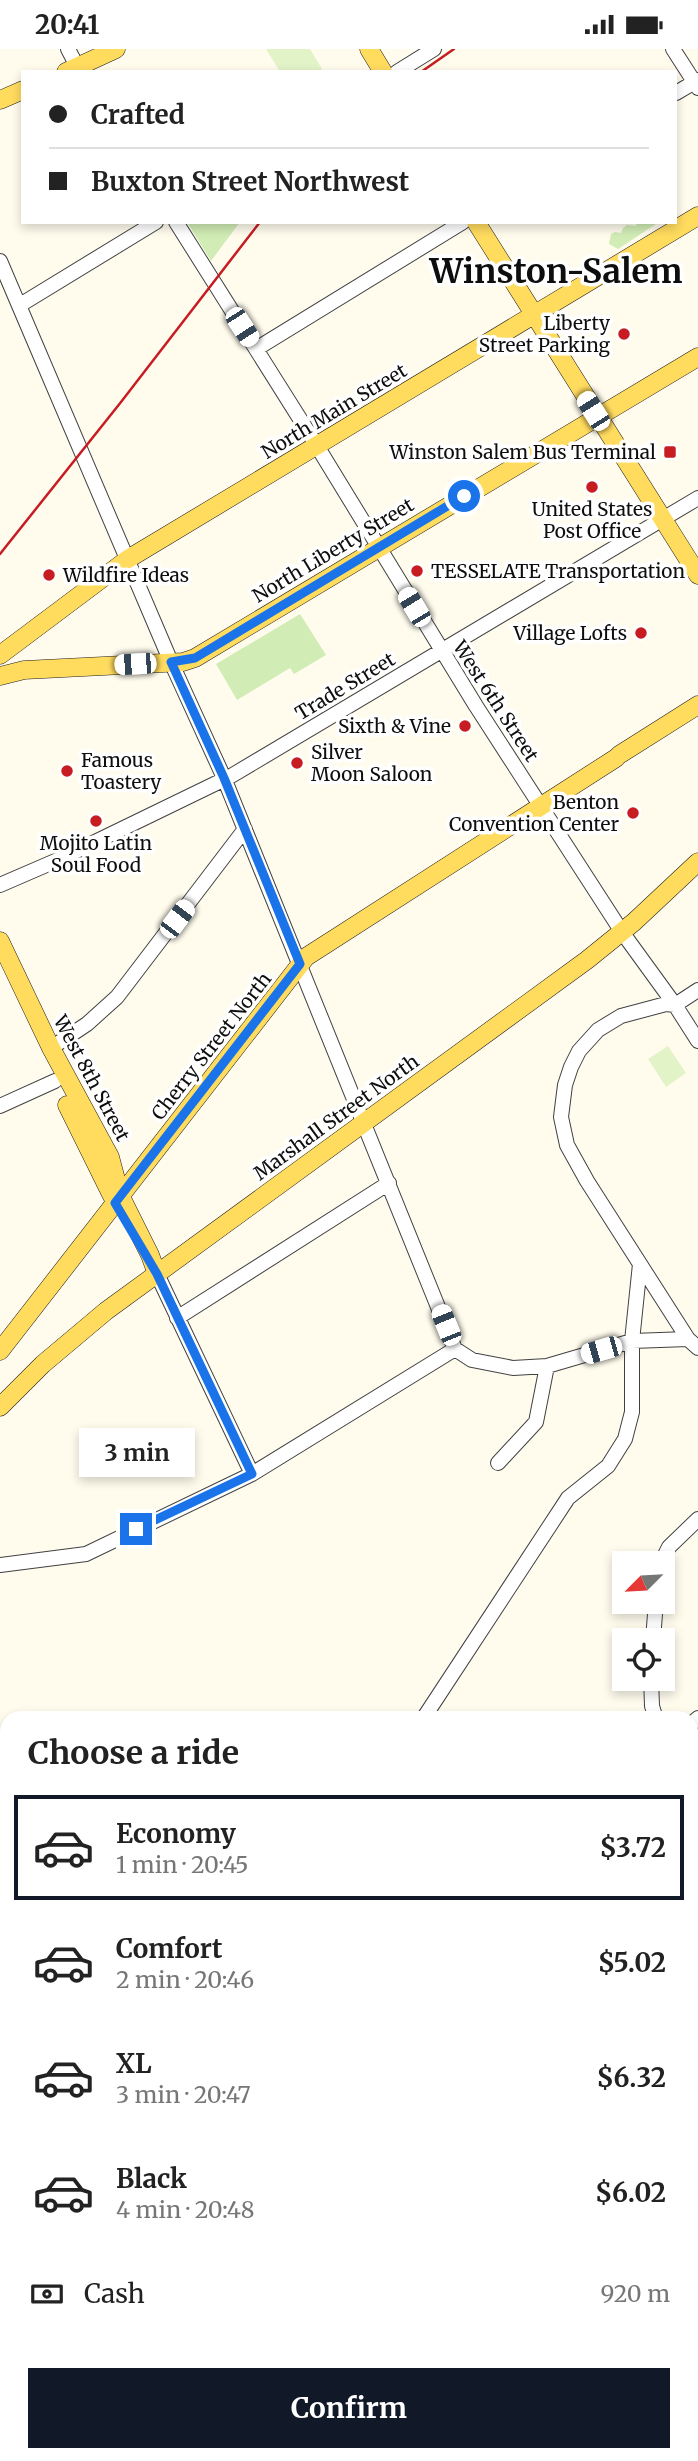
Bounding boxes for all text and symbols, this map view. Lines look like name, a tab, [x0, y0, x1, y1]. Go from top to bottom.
text: 20:41	[35, 8, 99, 41]
text: Crafted	[91, 98, 185, 131]
text: Buxton Street Northwest	[91, 165, 409, 198]
district label: Winston-Salem	[428, 251, 683, 292]
car	[222, 304, 263, 350]
place label: Liberty Street Parking	[479, 311, 610, 357]
marker: Liberty Street Parking	[616, 326, 632, 342]
street label: North Main Street	[257, 358, 411, 464]
car	[573, 388, 614, 434]
place label: Winston Salem Bus Terminal	[389, 440, 656, 464]
marker: Winston Salem Bus Terminal	[662, 444, 678, 460]
marker: United States Post Office	[584, 479, 600, 495]
route start	[448, 480, 480, 512]
street label: North Liberty Street	[248, 492, 418, 608]
place label: United States Post Office	[532, 497, 652, 543]
place label: TESSELATE Transportation	[431, 559, 685, 583]
place label: Wildfire Ideas	[62, 563, 189, 587]
marker: TESSELATE Transportation	[409, 563, 425, 579]
marker: Wildfire Ideas	[41, 567, 57, 583]
car	[395, 584, 434, 630]
place label: Village Lofts	[513, 621, 627, 645]
marker: Village Lofts	[633, 625, 649, 641]
street label: West 6th Street	[447, 635, 544, 766]
street label: Trade Street	[291, 647, 400, 725]
car	[114, 652, 157, 676]
place label: Sixth & Vine	[338, 714, 451, 738]
marker: Sixth & Vine	[457, 718, 473, 734]
place label: Silver Moon Saloon	[311, 740, 433, 786]
place label: Famous Toastery	[81, 748, 161, 794]
marker: Silver Moon Saloon	[289, 755, 305, 771]
marker: Famous Toastery	[59, 763, 75, 779]
place label: Benton Convention Center	[449, 790, 619, 836]
marker: Benton Convention Center	[625, 805, 641, 821]
marker: Mojito Latin Soul Food	[88, 813, 104, 829]
place label: Mojito Latin Soul Food	[40, 831, 153, 877]
car	[156, 896, 199, 942]
street label: Cherry Street North	[146, 967, 276, 1125]
street label: West 8th Street	[48, 1010, 136, 1146]
street label: Marshall Street North	[249, 1049, 424, 1185]
car	[429, 1302, 464, 1348]
car	[578, 1334, 625, 1366]
callout: 3 min	[78, 1427, 194, 1477]
text: 3 min	[104, 1438, 170, 1467]
route end	[120, 1513, 152, 1545]
north arrow	[612, 1551, 676, 1613]
map controls	[612, 1551, 675, 1691]
button: locate	[612, 1628, 675, 1691]
text: Choose a ride	[28, 1733, 239, 1773]
icon: car	[32, 1816, 95, 1879]
text: Economy	[116, 1817, 236, 1850]
text: $3.72	[600, 1831, 666, 1864]
text: 1 min · 20:45	[116, 1850, 249, 1879]
icon: car	[32, 1931, 95, 1994]
text: Comfort	[116, 1932, 222, 1965]
text: $5.02	[598, 1946, 666, 1979]
text: 2 min · 20:46	[116, 1965, 254, 1994]
icon: car	[32, 2046, 95, 2109]
text: XL	[116, 2047, 152, 2080]
text: $6.32	[597, 2061, 666, 2094]
text: 3 min · 20:47	[116, 2080, 251, 2109]
icon: car	[32, 2161, 95, 2224]
text: Black	[116, 2162, 187, 2195]
text: $6.02	[595, 2176, 666, 2209]
text: 4 min · 20:48	[116, 2195, 254, 2224]
icon: cash	[28, 2275, 66, 2313]
text: Cash	[84, 2277, 145, 2310]
text: 920 m	[600, 2279, 670, 2308]
button: Confirm	[28, 2368, 670, 2448]

